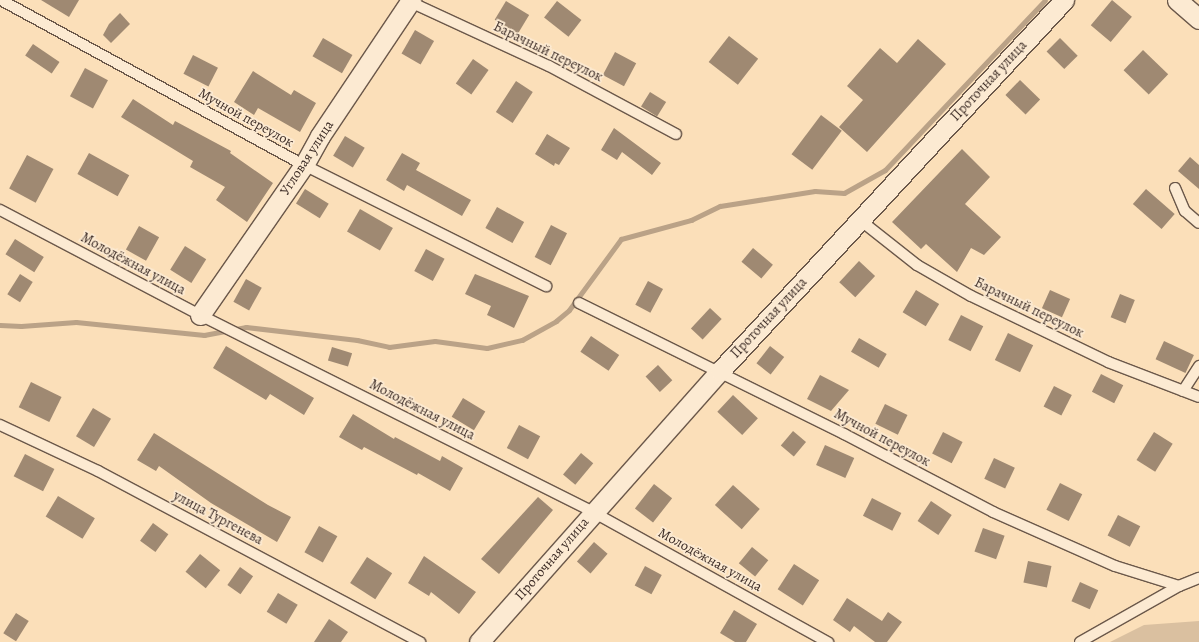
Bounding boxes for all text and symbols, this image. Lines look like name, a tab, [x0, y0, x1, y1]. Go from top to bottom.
street label: Барачный переулок	[491, 18, 605, 86]
street label: Проточная улица	[947, 37, 1031, 125]
street label: Мучной переулок	[195, 85, 297, 151]
street label: Угловая улица	[277, 117, 337, 199]
street label: Молодёжная улица	[78, 229, 188, 299]
street label: Проточная улица	[727, 274, 811, 362]
street label: Барачный переулок	[972, 274, 1086, 342]
street label: Молодёжная улица	[366, 376, 478, 444]
street label: Мучной переулок	[831, 406, 933, 470]
street label: улица Тургенева	[170, 487, 266, 549]
street label: Проточная улица	[511, 514, 593, 604]
street label: Молодёжная улица	[655, 525, 765, 595]

